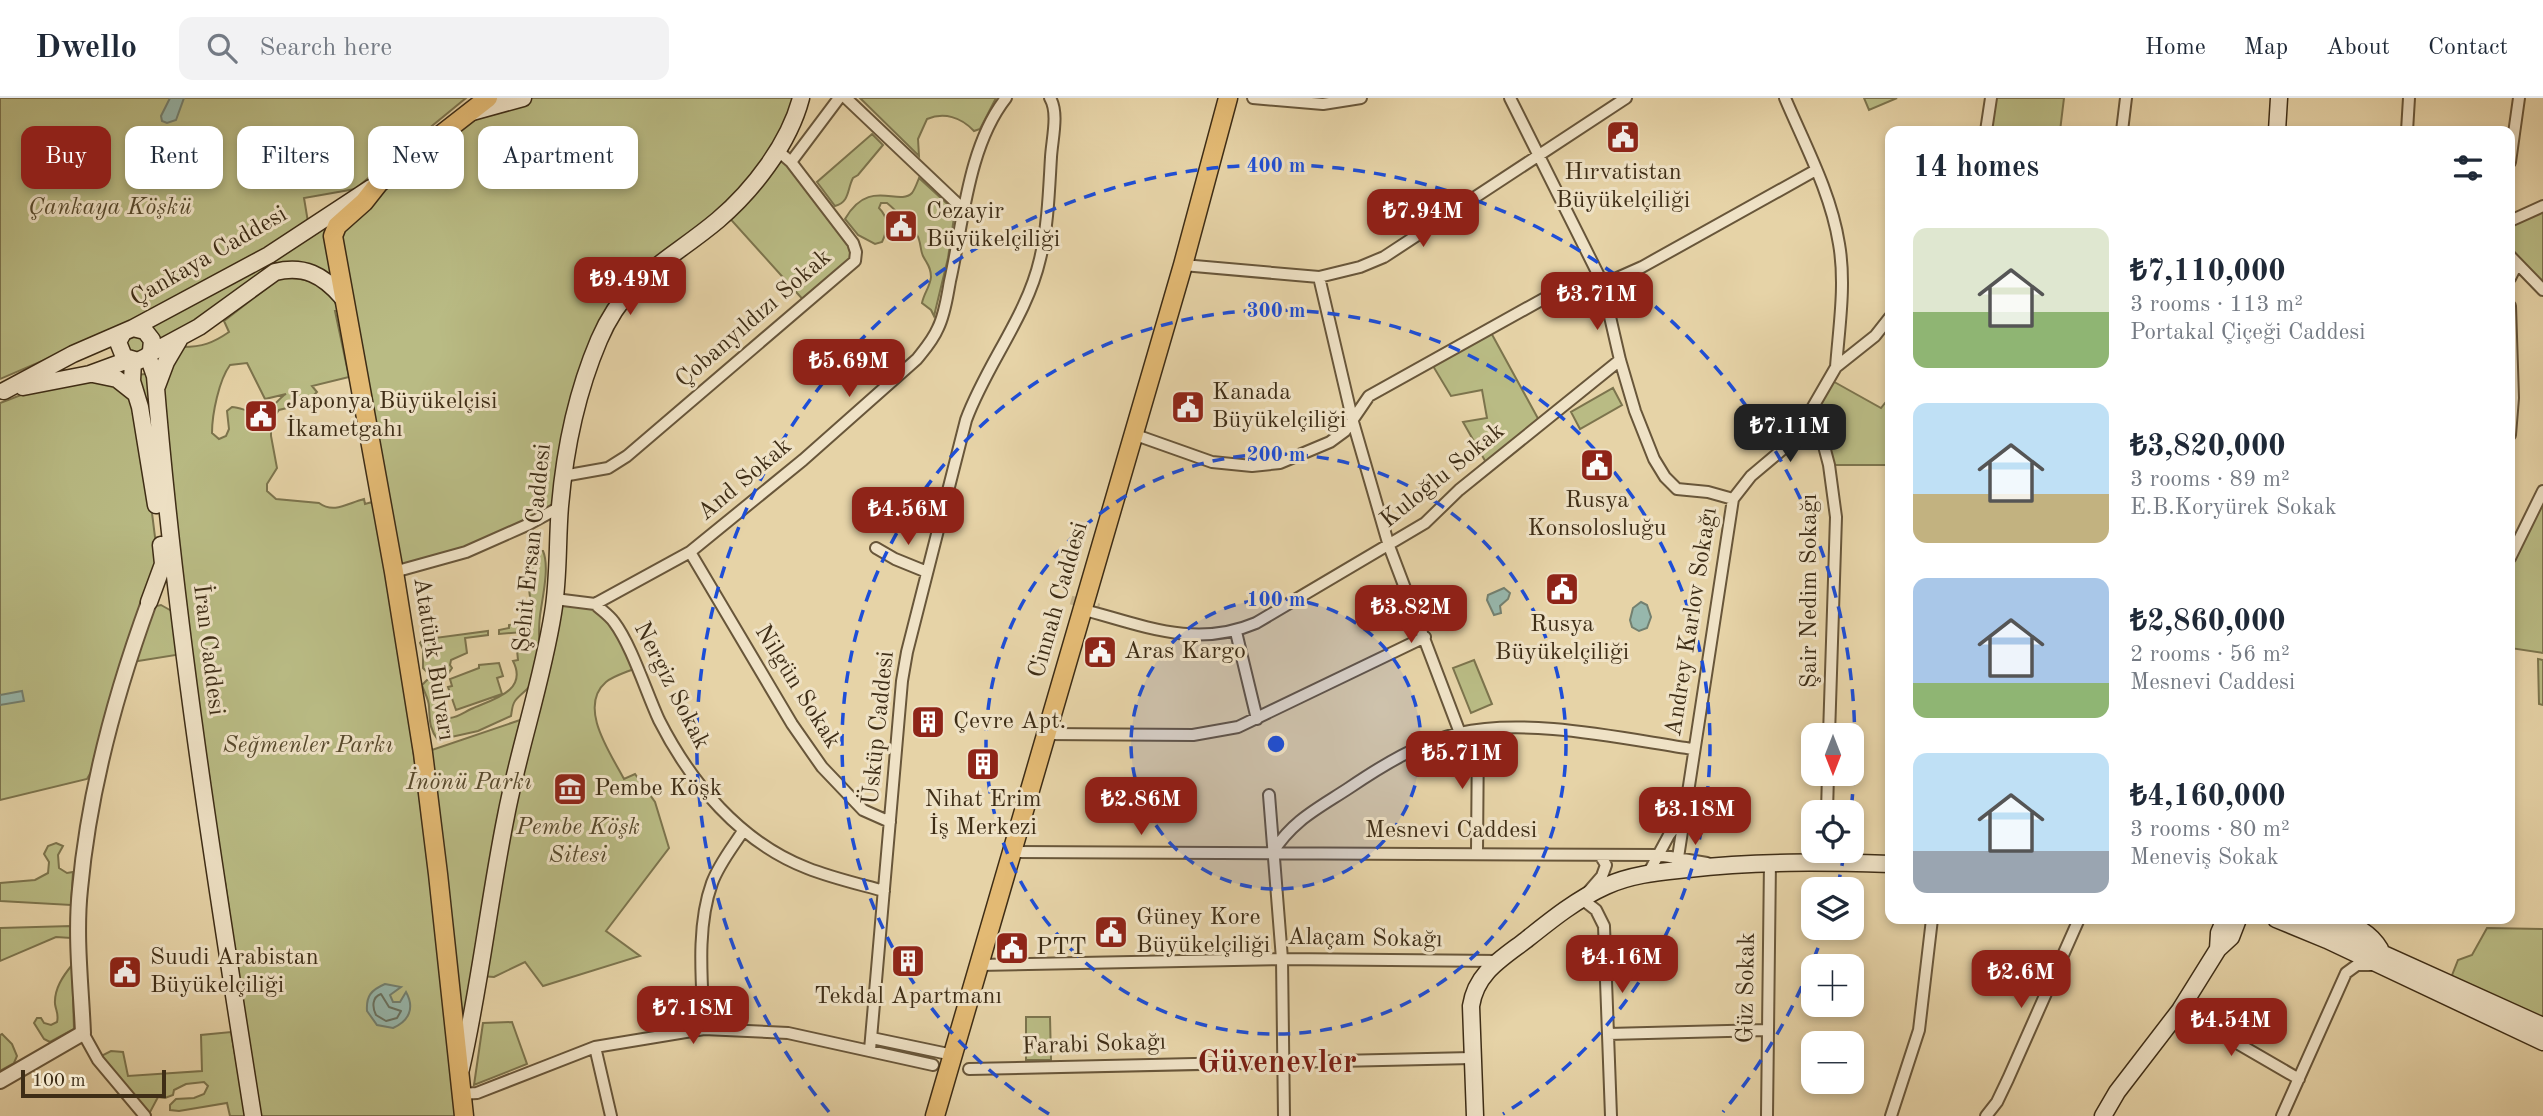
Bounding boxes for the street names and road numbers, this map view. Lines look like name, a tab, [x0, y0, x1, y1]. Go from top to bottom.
street label: Çankaya Caddesi	[127, 203, 291, 311]
street label: Çobanyıldızı Sokak	[672, 245, 836, 393]
street label: Kuloğlu Sokak	[1376, 419, 1510, 533]
street label: And Sokak	[694, 434, 796, 526]
street label: Şehit Ersan Caddesi	[510, 442, 556, 654]
street label: Şair Nedim Sokağı	[1798, 494, 1822, 688]
street label: Andrey Karlov Sokağı	[1662, 506, 1722, 738]
street label: Cinnah Caddesi	[1025, 519, 1093, 681]
street label: Atatürk Bulvarı	[408, 576, 458, 742]
street label: İran Caddesi	[188, 583, 231, 717]
street label: Nergiz Sokak	[629, 618, 713, 754]
street label: Nilgün Sokak	[750, 621, 844, 753]
street label: Üsküp Caddesi	[855, 649, 899, 806]
street label: Mesnevi Caddesi	[1365, 819, 1537, 843]
street label: Alaçam Sokağı	[1287, 926, 1443, 952]
street label: Güz Sokak	[1734, 932, 1760, 1044]
street label: Farabi Sokağı	[1021, 1030, 1167, 1060]

